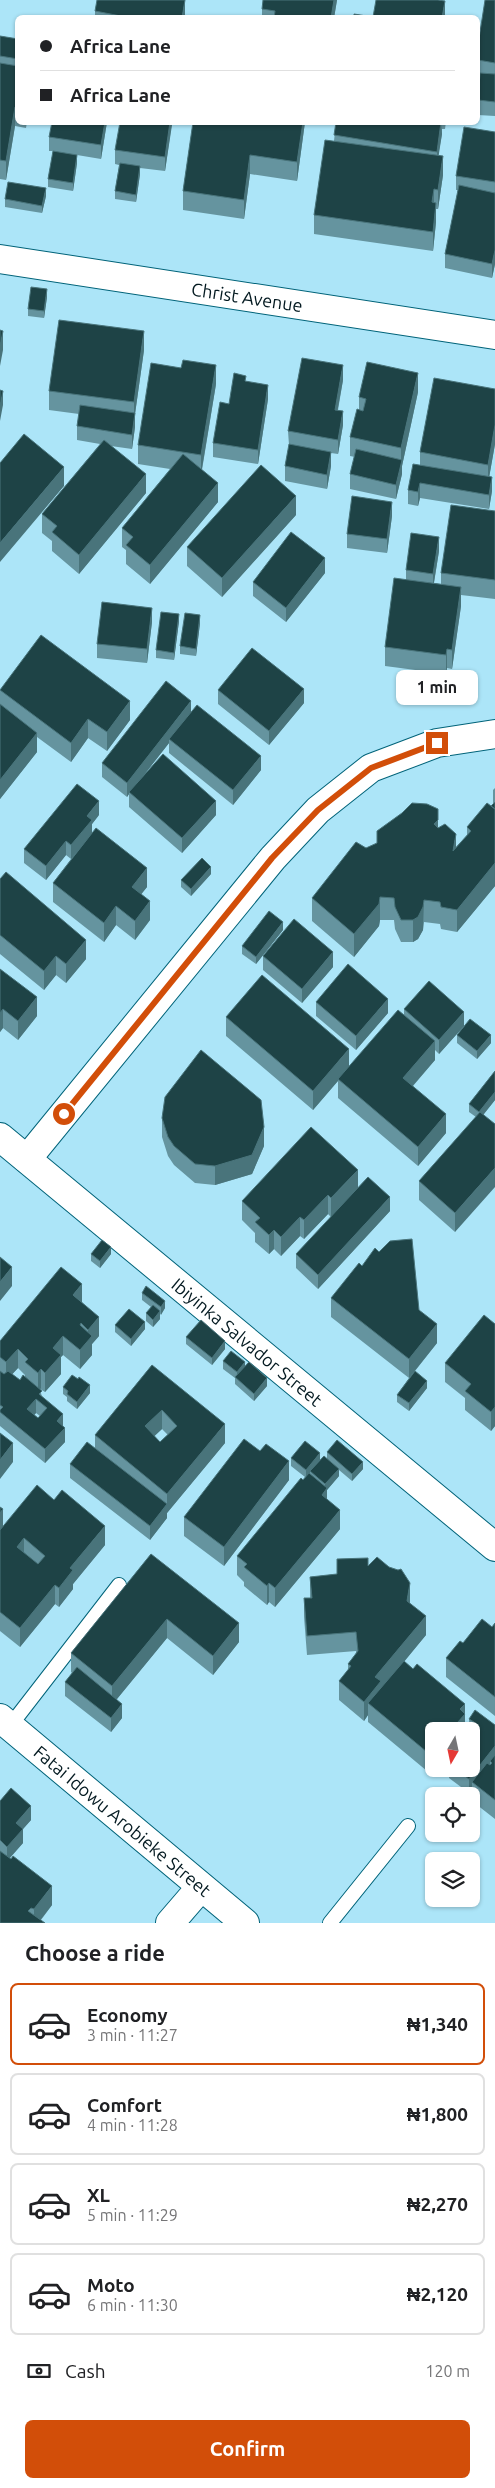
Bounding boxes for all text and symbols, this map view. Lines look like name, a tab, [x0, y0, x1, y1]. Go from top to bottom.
text: Africa Lane	[70, 35, 171, 57]
text: Africa Lane	[70, 84, 171, 106]
street label: Christ Avenue	[190, 279, 304, 315]
callout: 1 min	[396, 670, 478, 706]
text: 1 min	[417, 678, 457, 696]
route end	[426, 732, 448, 754]
route start	[53, 1103, 75, 1125]
street label: Ibiyinka Salvador Street	[168, 1274, 326, 1410]
north arrow	[425, 1722, 480, 1778]
map controls	[425, 1722, 480, 1907]
street label: Fatai Idowu Arobieke Street	[30, 1741, 215, 1900]
button: locate	[425, 1787, 480, 1842]
button: layers	[425, 1852, 480, 1907]
text: Choose a ride	[25, 1940, 165, 1965]
icon: car	[27, 2002, 72, 2047]
text: Economy	[87, 2004, 168, 2026]
text: ₦1,340	[407, 2013, 468, 2035]
text: 3 min · 11:27	[87, 2026, 178, 2044]
icon: car	[27, 2092, 72, 2137]
text: Comfort	[87, 2094, 162, 2116]
text: ₦1,800	[407, 2103, 468, 2125]
text: 4 min · 11:28	[87, 2116, 178, 2134]
icon: car	[27, 2182, 72, 2227]
text: XL	[87, 2184, 110, 2206]
text: ₦2,270	[407, 2193, 468, 2215]
text: 5 min · 11:29	[87, 2206, 178, 2224]
icon: car	[27, 2272, 72, 2317]
text: Moto	[87, 2274, 135, 2296]
text: ₦2,120	[407, 2283, 468, 2305]
text: 6 min · 11:30	[87, 2296, 178, 2314]
icon: cash	[25, 2357, 53, 2385]
text: Cash	[65, 2360, 106, 2382]
text: 120 m	[425, 2362, 470, 2380]
button: Confirm	[25, 2420, 470, 2478]

